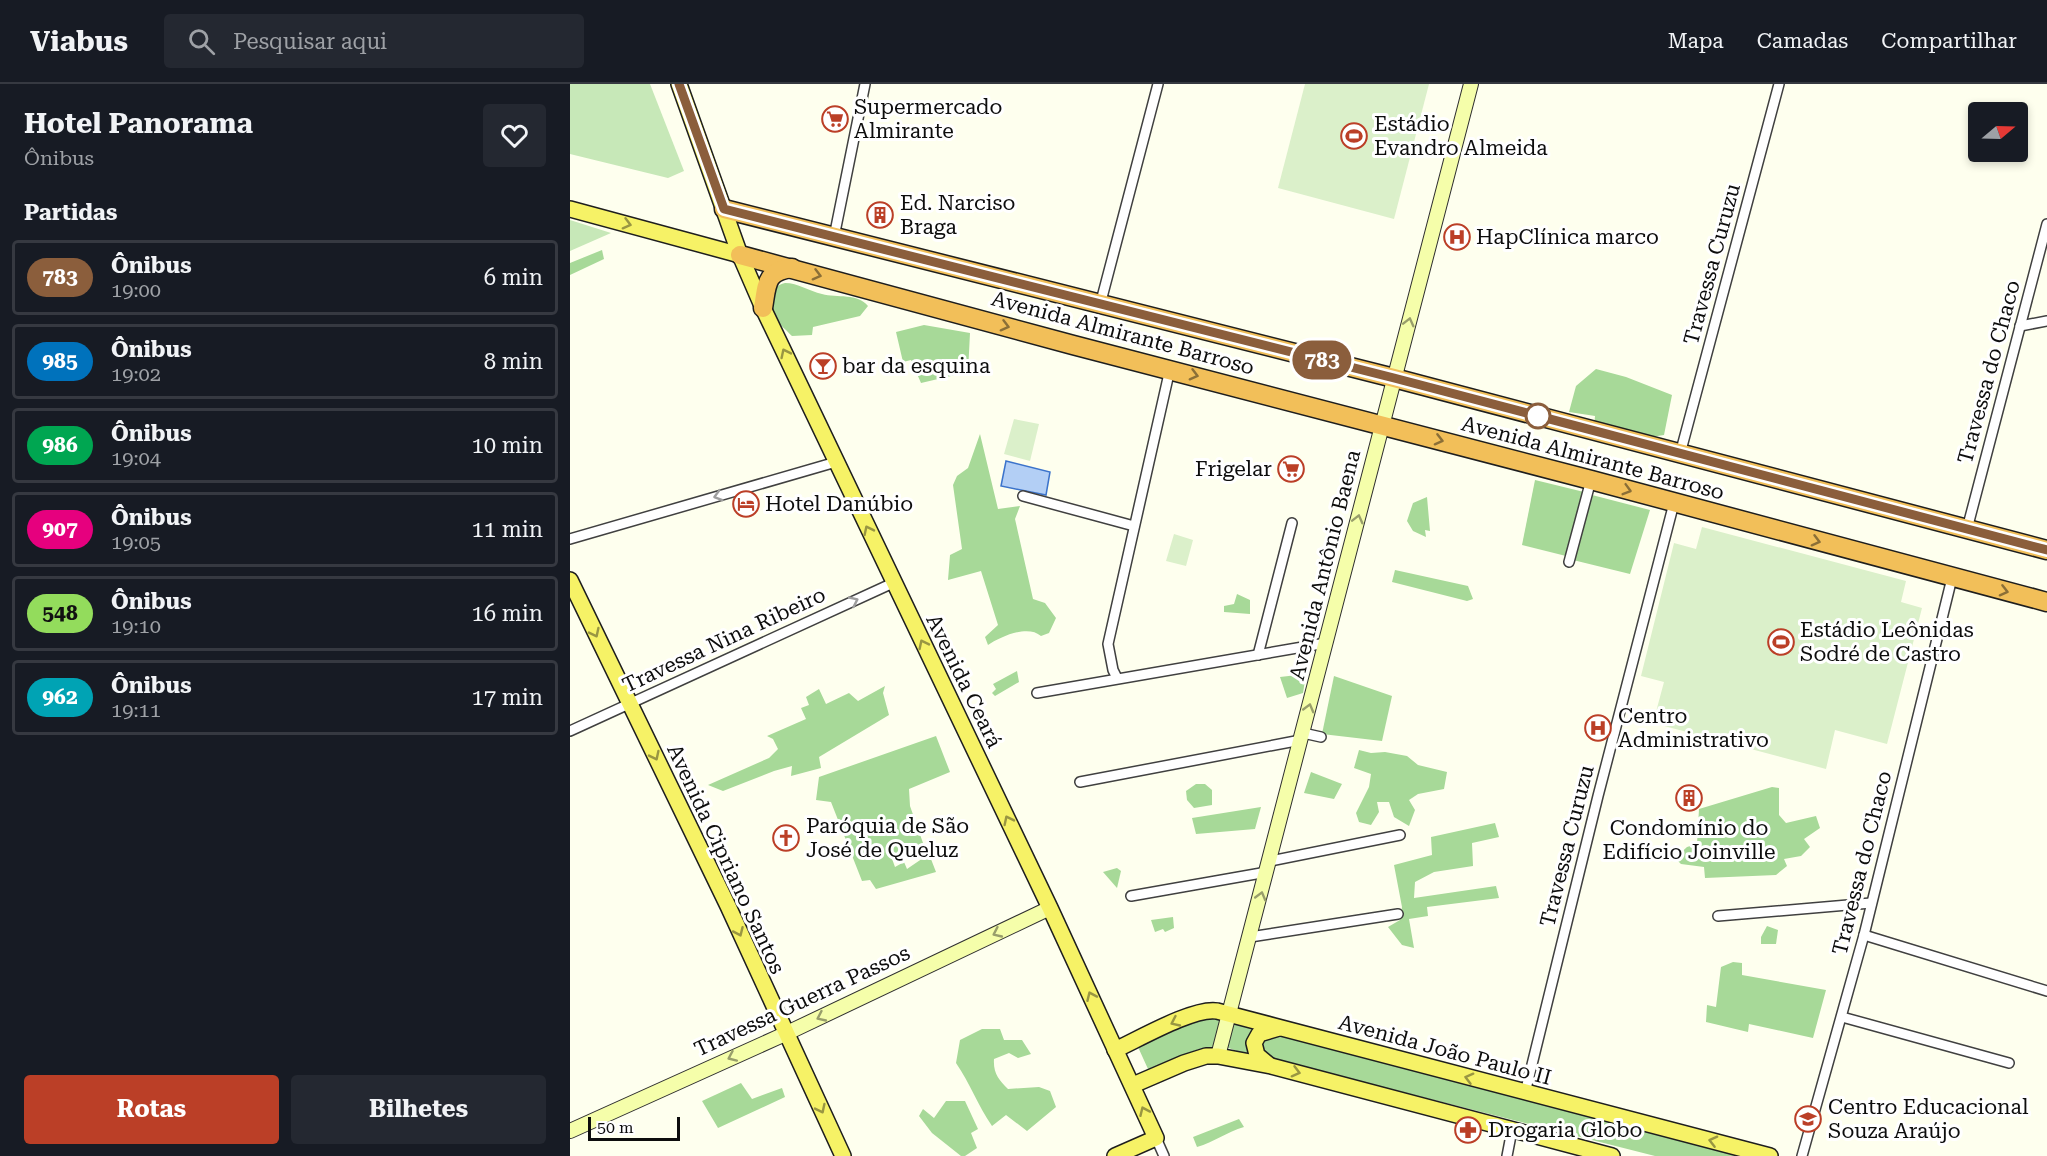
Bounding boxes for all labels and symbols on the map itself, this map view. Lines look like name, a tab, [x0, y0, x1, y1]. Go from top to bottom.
place label: Supermercado Almirante	[854, 95, 1002, 143]
north arrow	[1968, 102, 2028, 162]
supermarket icon: Supermercado Almirante	[820, 104, 850, 134]
place label: Estádio Evandro Almeida	[1374, 112, 1548, 160]
sports icon: Estádio Evandro Almeida	[1339, 121, 1369, 151]
street label: Travessa Curuzu	[1679, 181, 1745, 347]
place label: Ed. Narciso Braga	[900, 191, 1015, 239]
building icon: Ed. Narciso Braga	[865, 200, 895, 230]
one-way arrow	[621, 217, 631, 229]
hospital icon: HapClínica marco	[1442, 222, 1472, 252]
place label: HapClínica marco	[1476, 225, 1659, 249]
one-way arrow	[812, 267, 822, 280]
street label: Travessa do Chaco	[1953, 278, 2025, 466]
street label: Avenida Almirante Barroso	[989, 286, 1257, 380]
one-way arrow	[1402, 317, 1414, 328]
one-way arrow	[999, 319, 1010, 331]
line badge: 783	[1288, 340, 1356, 380]
one-way arrow	[780, 349, 792, 360]
bar icon: bar da esquina	[808, 351, 838, 381]
place label: bar da esquina	[842, 354, 991, 378]
one-way arrow	[1188, 368, 1199, 380]
unlabelled marker	[1525, 403, 1551, 429]
street label: Avenida Almirante Barroso	[1459, 411, 1727, 505]
one-way arrow	[1434, 433, 1444, 446]
street label: Avenida Antônio Baena	[1285, 447, 1365, 683]
supermarket icon: Frigelar	[1276, 454, 1306, 484]
place label: Frigelar	[1195, 457, 1272, 481]
one-way arrow	[1621, 483, 1632, 495]
one-way arrow	[713, 489, 723, 502]
hotel icon: Hotel Danúbio	[731, 489, 761, 519]
place label: Hotel Danúbio	[765, 492, 913, 516]
one-way arrow	[1351, 514, 1364, 524]
one-way arrow	[864, 525, 875, 536]
one-way arrow	[1810, 534, 1820, 546]
street label: Travessa Nina Ribeiro	[619, 582, 829, 698]
one-way arrow	[1998, 584, 2009, 596]
one-way arrow	[847, 596, 858, 608]
street label: Avenida Ceará	[921, 610, 1007, 752]
place label: Estádio Leônidas Sodré de Castro	[1800, 618, 1974, 666]
one-way arrow	[588, 626, 600, 637]
sports icon: Estádio Leônidas Sodré de Castro	[1766, 627, 1796, 657]
one-way arrow	[919, 640, 930, 651]
one-way arrow	[1302, 703, 1315, 713]
place label: Centro Administrativo	[1618, 704, 1769, 752]
hospital icon: Centro Administrativo	[1583, 713, 1613, 743]
street label: Avenida Cipriano Santos	[662, 740, 790, 978]
one-way arrow	[647, 750, 659, 761]
street label: Travessa Curuzu	[1535, 763, 1599, 929]
street label: Travessa do Chaco	[1828, 768, 1896, 958]
building icon: Condomínio do Edifício Joinville	[1674, 783, 1704, 813]
place label: Paróquia de São José de Queluz	[806, 814, 969, 862]
one-way arrow	[1003, 815, 1015, 826]
place label: Condomínio do Edifício Joinville	[1602, 816, 1776, 864]
church icon: Paróquia de São José de Queluz	[771, 823, 801, 853]
one-way arrow	[1253, 892, 1266, 902]
one-way arrow	[732, 925, 744, 936]
one-way arrow	[993, 926, 1004, 938]
street label: Travessa Guerra Passos	[690, 940, 914, 1062]
one-way arrow	[1086, 992, 1098, 1003]
one-way arrow	[817, 1009, 828, 1021]
street label: Avenida João Paulo II	[1336, 1010, 1554, 1090]
one-way arrow	[1170, 1015, 1181, 1027]
one-way arrow	[727, 1050, 738, 1062]
one-way arrow	[1291, 1065, 1301, 1078]
one-way arrow	[1464, 1073, 1474, 1085]
place label: Centro Educacional Souza Araújo	[1828, 1095, 2029, 1143]
one-way arrow	[813, 1103, 825, 1114]
school or university icon: Centro Educacional Souza Araújo	[1793, 1104, 1823, 1134]
one-way arrow	[1140, 1107, 1152, 1118]
scale bar	[588, 1114, 680, 1142]
pharmacy icon: Drogaria Globo	[1453, 1115, 1483, 1145]
place label: Drogaria Globo	[1488, 1118, 1643, 1142]
one-way arrow	[1708, 1136, 1718, 1149]

